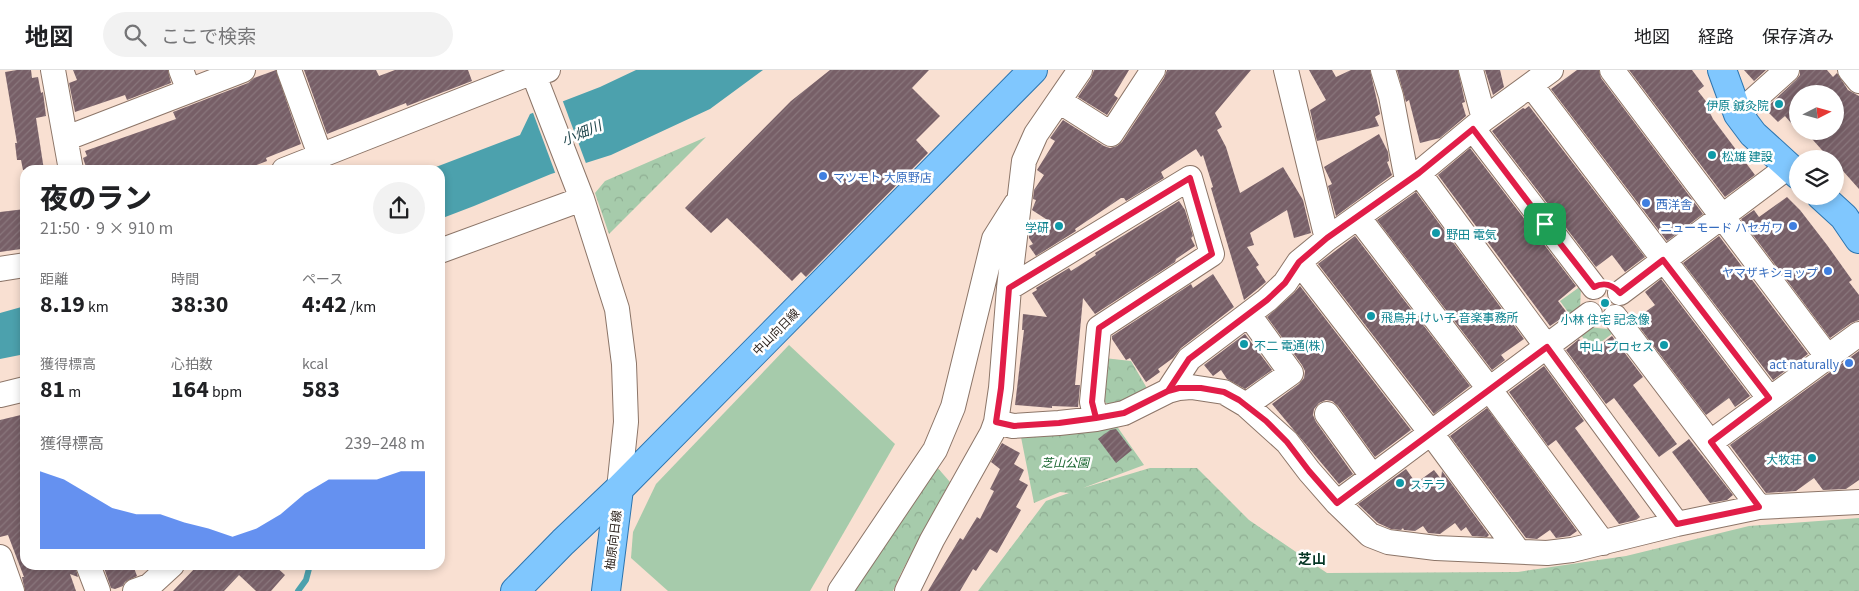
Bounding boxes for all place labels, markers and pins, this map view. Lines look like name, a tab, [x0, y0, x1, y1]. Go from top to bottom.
place label: 伊原 鍼灸院	[1706, 96, 1769, 113]
marker: 伊原 鍼灸院	[1773, 98, 1785, 110]
place label: 松雄 建設	[1722, 147, 1773, 164]
marker: 松雄 建設	[1706, 149, 1718, 161]
place label: マツモト 大原野店	[833, 168, 932, 185]
marker: マツモト 大原野店	[817, 170, 829, 182]
place label: 西洋舎	[1656, 195, 1692, 212]
marker: 西洋舎	[1640, 197, 1652, 209]
pin	[1524, 203, 1566, 245]
place label: 学研	[1025, 218, 1049, 235]
place label: ニューモード ハセガワ	[1660, 218, 1783, 235]
marker: 学研	[1053, 220, 1065, 232]
marker: ニューモード ハセガワ	[1787, 220, 1799, 232]
place label: 野田 電気	[1446, 225, 1497, 242]
marker: 野田 電気	[1430, 227, 1442, 239]
place label: ヤマザキショップ	[1722, 263, 1818, 280]
marker: ヤマザキショップ	[1822, 265, 1834, 277]
marker: 小林 住宅 記念像	[1599, 297, 1611, 309]
place label: 飛鳥井 けい子 音楽事務所	[1381, 308, 1518, 325]
marker: 飛鳥井 けい子 音楽事務所	[1365, 310, 1377, 322]
place label: 小林 住宅 記念像	[1560, 310, 1650, 327]
place label: 不二 電通(株)	[1254, 336, 1325, 353]
place label: 中山 プロセス	[1579, 337, 1654, 354]
marker: 不二 電通(株)	[1238, 338, 1250, 350]
marker: 中山 プロセス	[1658, 339, 1670, 351]
place label: act naturally	[1769, 355, 1840, 372]
marker: act naturally	[1843, 357, 1855, 369]
place label: 大牧荘	[1766, 450, 1802, 467]
marker: 大牧荘	[1806, 452, 1818, 464]
place label: ステラ	[1410, 475, 1446, 492]
marker: ステラ	[1394, 477, 1406, 489]

